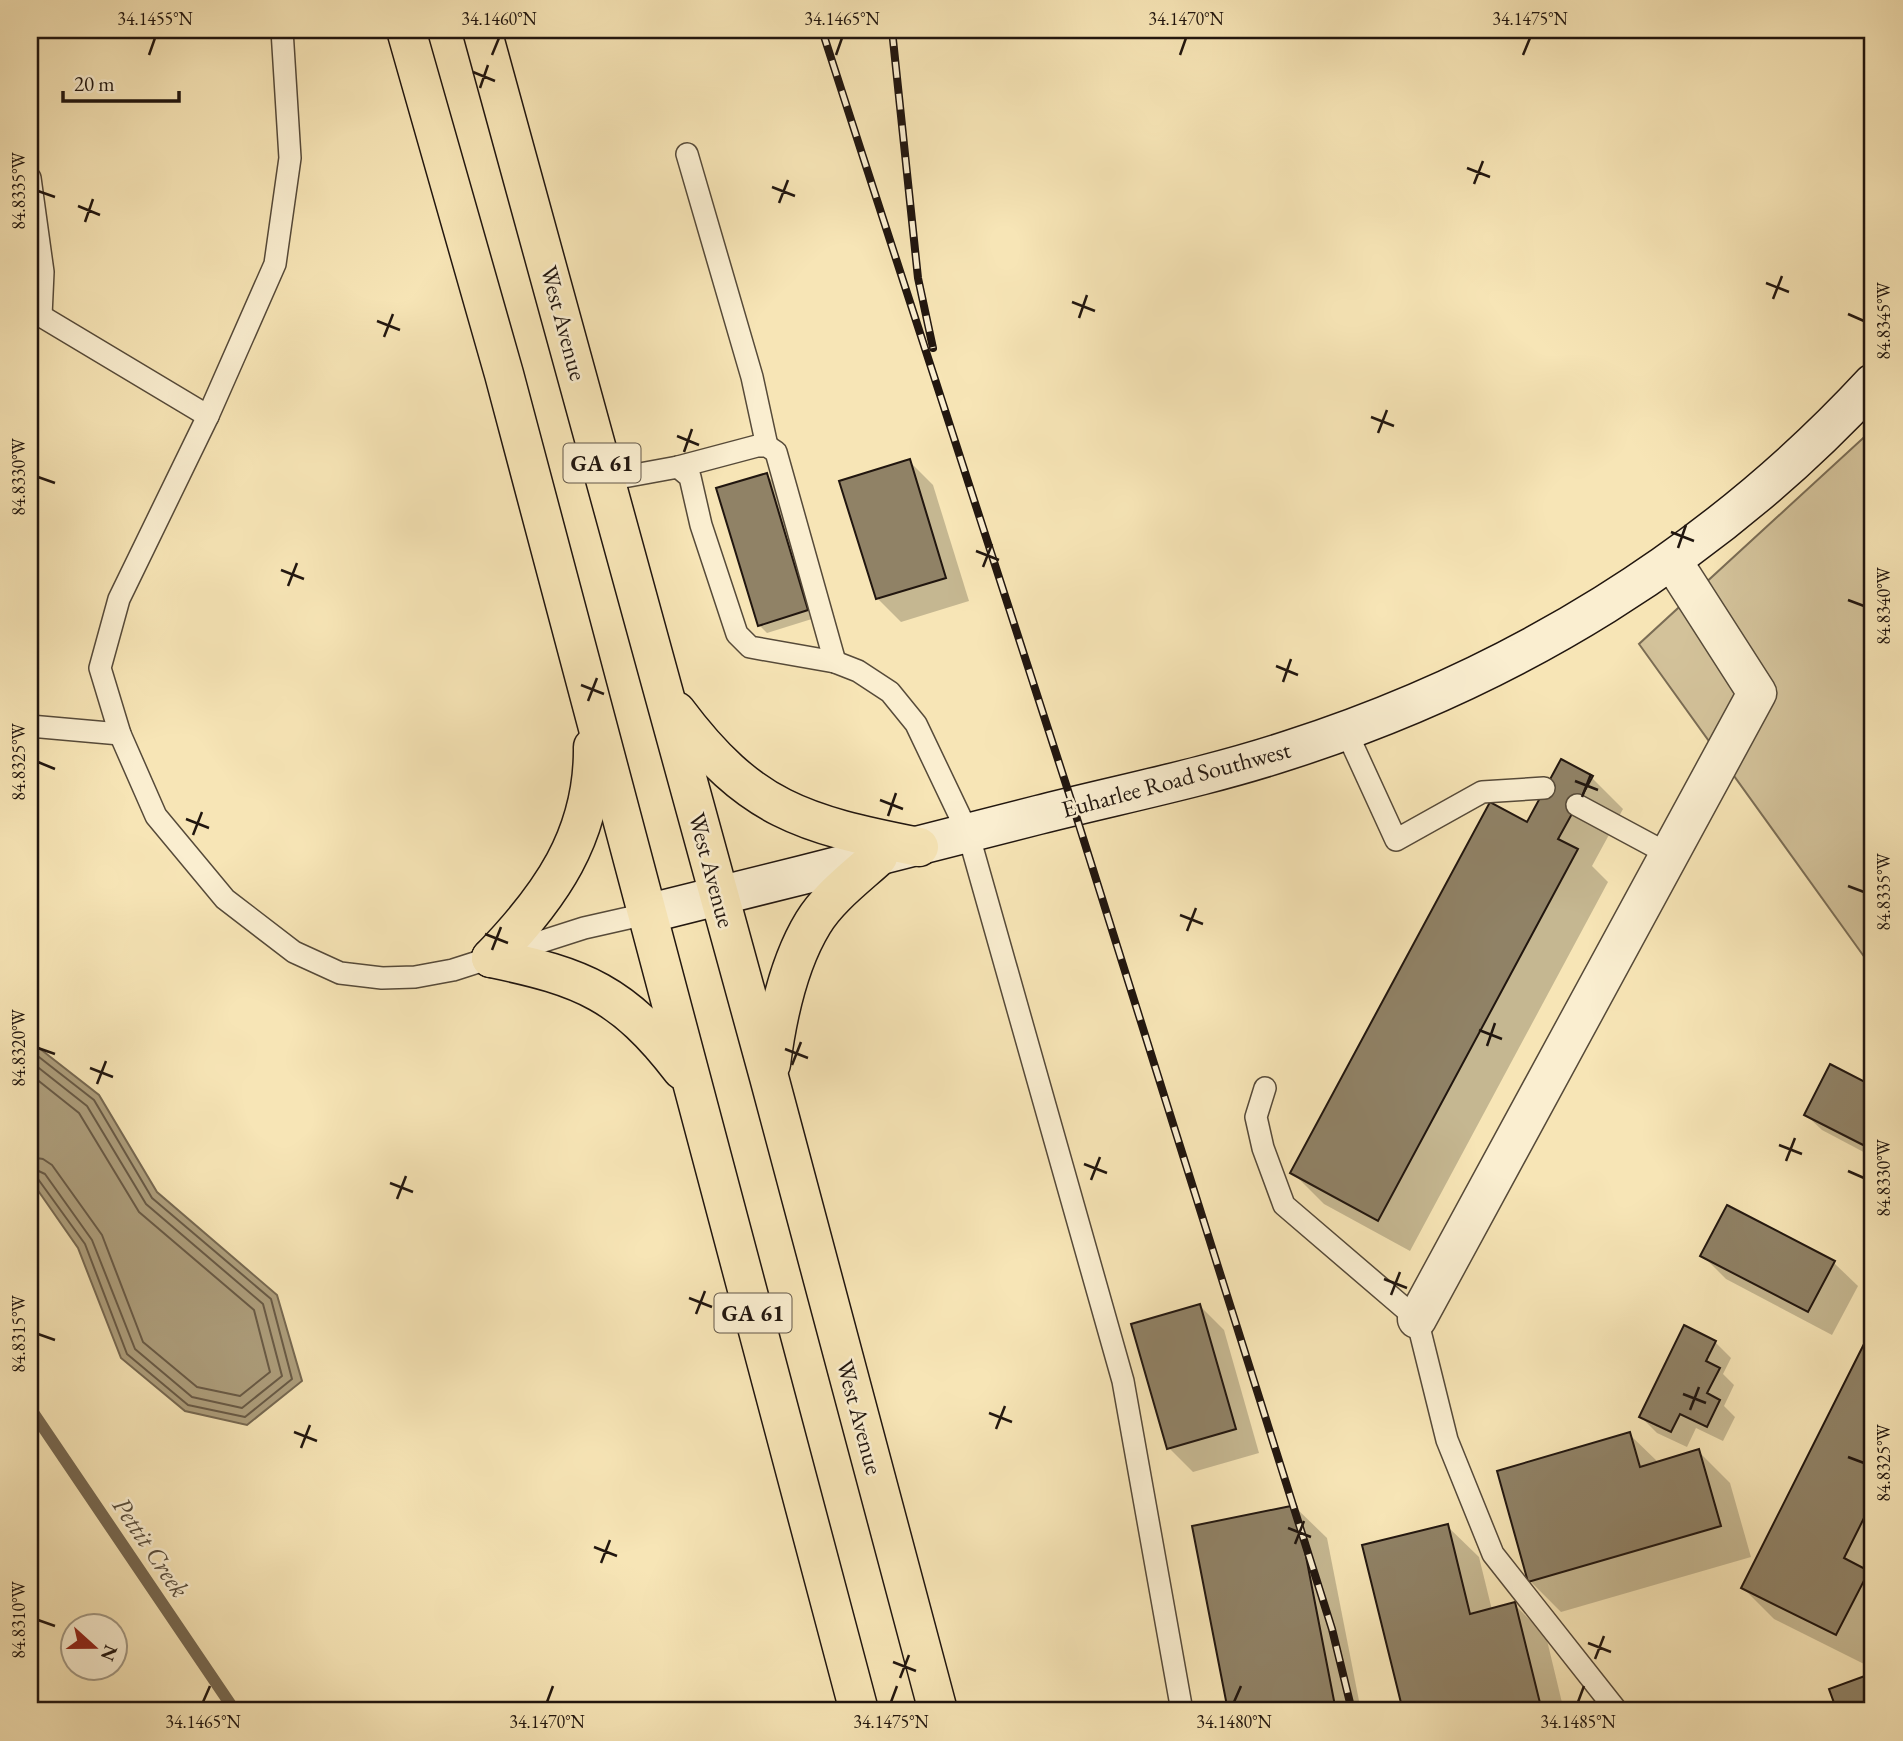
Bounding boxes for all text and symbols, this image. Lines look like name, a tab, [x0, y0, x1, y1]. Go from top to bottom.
text: 34.1455°N	[117, 7, 193, 30]
text: 34.1460°N	[461, 7, 537, 30]
text: 34.1465°N	[804, 7, 880, 30]
text: 34.1470°N	[1148, 7, 1224, 30]
text: 34.1475°N	[1492, 7, 1568, 30]
scale bar	[63, 60, 178, 104]
text: 20 m	[74, 70, 115, 97]
text: 84.8335°W	[7, 152, 30, 230]
street label: West Avenue	[534, 262, 594, 384]
text: 84.8345°W	[1872, 282, 1895, 360]
text: 84.8330°W	[7, 438, 30, 516]
road number: GA 61	[564, 444, 640, 482]
text: 84.8340°W	[1872, 567, 1895, 645]
text: 84.8325°W	[7, 723, 30, 801]
street label: Euharlee Road Southwest	[1058, 733, 1294, 824]
street label: West Avenue	[682, 809, 742, 931]
text: 84.8335°W	[1872, 853, 1895, 931]
text: 84.8320°W	[7, 1009, 30, 1087]
text: 84.8330°W	[1872, 1139, 1895, 1217]
road number: GA 61	[714, 1294, 792, 1332]
text: 84.8315°W	[7, 1295, 30, 1373]
street label: West Avenue	[830, 1356, 890, 1478]
text: 84.8325°W	[1872, 1424, 1895, 1502]
water label: Pettit Creek	[105, 1490, 197, 1604]
text: 84.8310°W	[7, 1581, 30, 1659]
north arrow	[60, 1612, 130, 1682]
text: N	[95, 1641, 124, 1665]
text: 34.1465°N	[165, 1710, 241, 1733]
text: 34.1470°N	[509, 1710, 585, 1733]
text: 34.1475°N	[853, 1710, 929, 1733]
text: 34.1480°N	[1196, 1710, 1272, 1733]
text: 34.1485°N	[1540, 1710, 1616, 1733]

